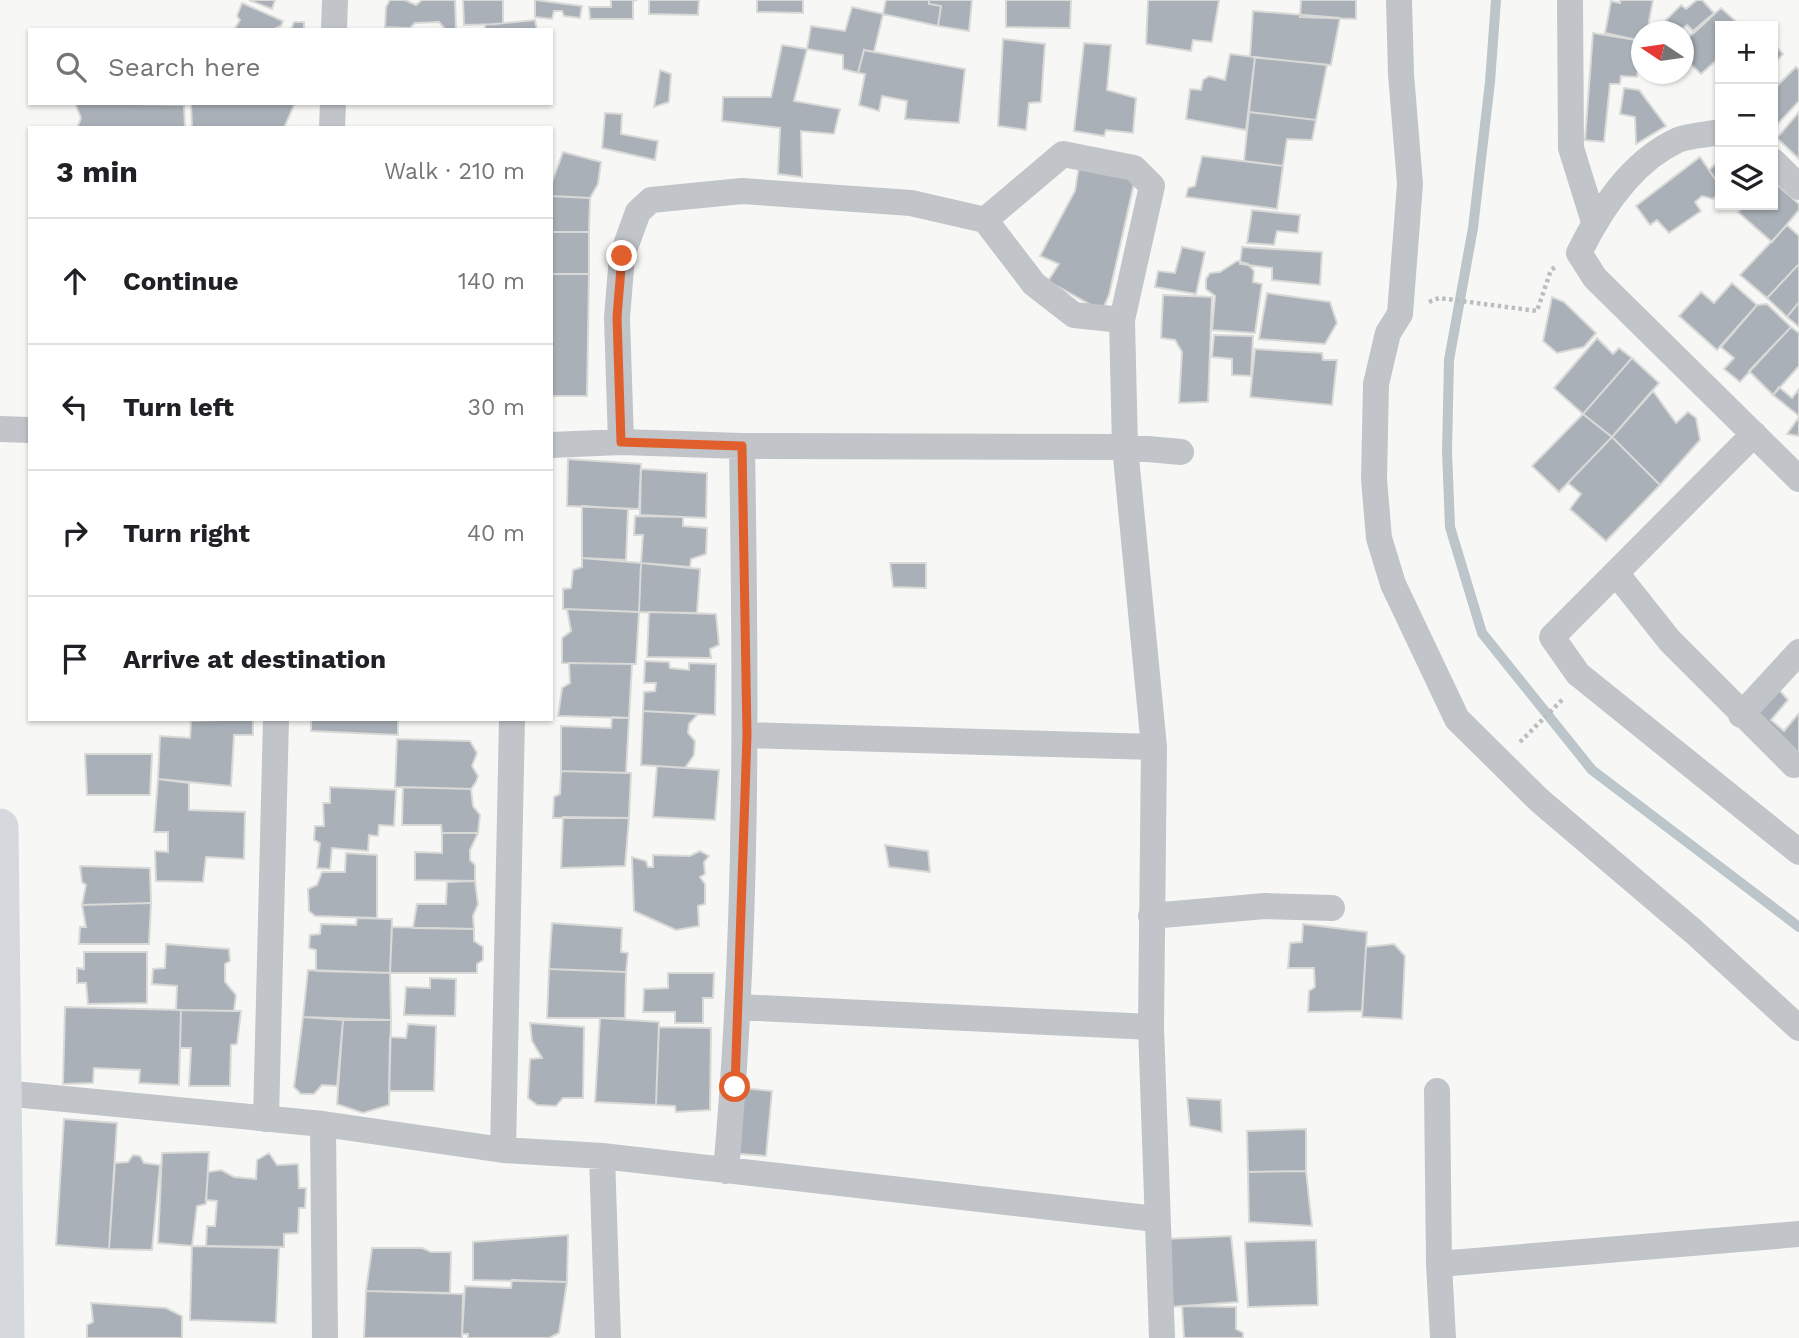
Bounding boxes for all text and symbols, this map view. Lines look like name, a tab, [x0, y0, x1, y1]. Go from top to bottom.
north arrow	[1631, 21, 1694, 84]
map controls	[1715, 21, 1778, 210]
button: +	[1715, 21, 1778, 84]
search box	[28, 28, 553, 105]
icon: search	[52, 48, 90, 86]
text: Search here	[108, 52, 260, 82]
button: −	[1715, 84, 1778, 147]
button: layers	[1715, 147, 1778, 210]
text: 3 min	[56, 154, 138, 189]
text: Walk · 210 m	[384, 158, 525, 185]
route end	[606, 240, 637, 271]
icon: ahead	[56, 262, 94, 300]
text: Continue	[123, 266, 239, 296]
text: 140 m	[458, 268, 525, 295]
icon: left	[56, 388, 94, 426]
text: Turn left	[123, 392, 234, 422]
text: 30 m	[468, 394, 525, 421]
icon: right	[56, 514, 94, 552]
text: Turn right	[123, 518, 250, 548]
text: 40 m	[467, 520, 525, 547]
icon: arrive	[56, 640, 94, 678]
text: Arrive at destination	[123, 644, 386, 674]
route start	[719, 1071, 750, 1102]

